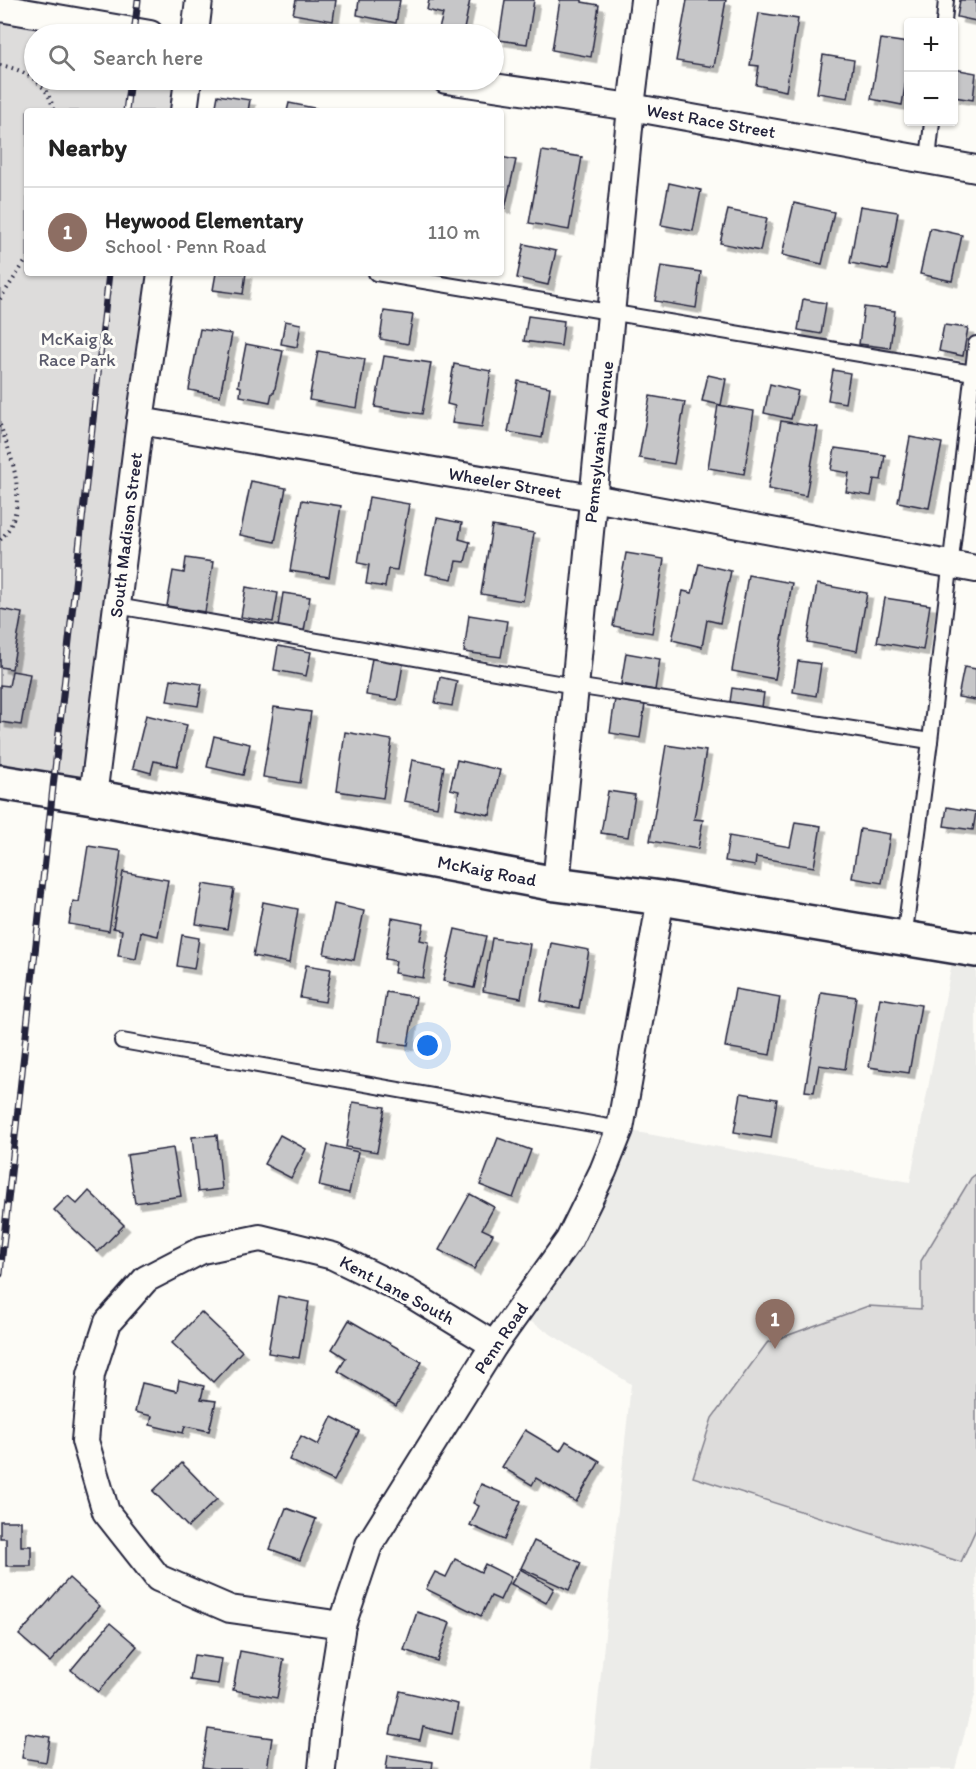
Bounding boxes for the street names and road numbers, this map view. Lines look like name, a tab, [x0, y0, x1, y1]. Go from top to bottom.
street label: West Race Street	[645, 99, 778, 143]
street label: Pennsylvania Avenue	[580, 360, 618, 524]
street label: South Madison Street	[105, 451, 147, 619]
street label: Wheeler Street	[447, 462, 564, 504]
street label: McKaig Road	[436, 851, 539, 891]
street label: Kent Lane South	[336, 1250, 458, 1330]
street label: Penn Road	[469, 1298, 533, 1378]

